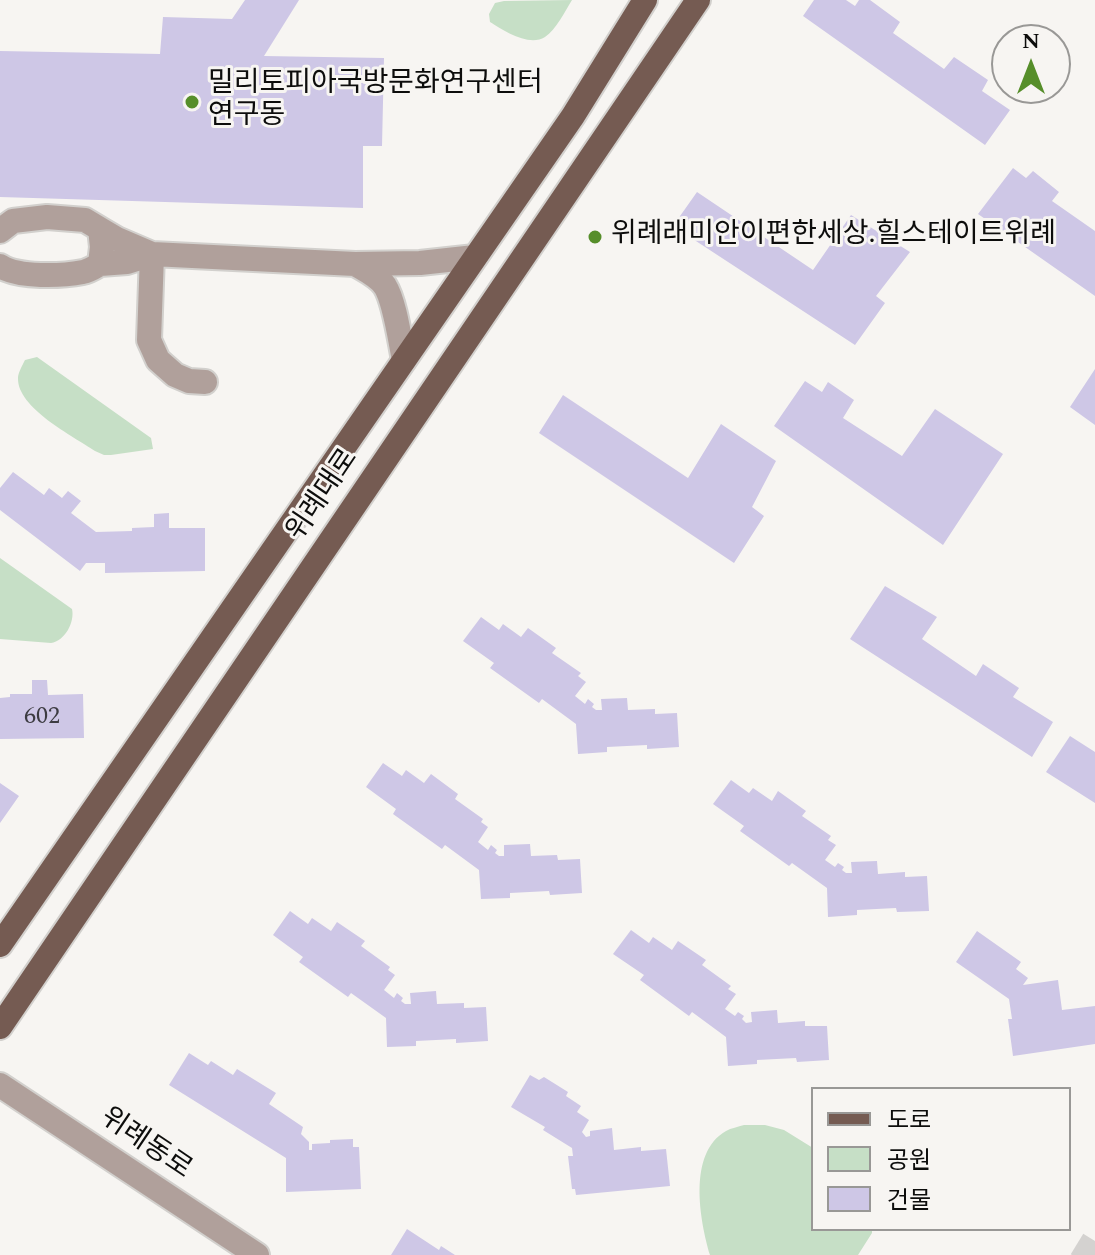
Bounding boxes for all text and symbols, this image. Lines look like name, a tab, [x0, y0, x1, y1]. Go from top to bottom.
north arrow	[991, 24, 1071, 104]
text: N	[1022, 25, 1040, 58]
place label: 밀리토피아국방문화연구센터 연구동	[208, 69, 543, 135]
marker: 밀리토피아국방문화연구센터 연구동	[183, 93, 201, 111]
place label: 위례래미안이편한세상.힐스테이트위례	[611, 220, 1056, 254]
marker: 위례래미안이편한세상.힐스테이트위례	[586, 228, 604, 246]
street label: 위례대로	[281, 444, 367, 548]
house number: 602	[24, 704, 60, 732]
legend	[811, 1087, 1071, 1231]
street label: 위례동로	[93, 1102, 197, 1188]
text: 도로	[887, 1103, 931, 1139]
text: 공원	[887, 1143, 931, 1179]
text: 건물	[887, 1183, 931, 1219]

